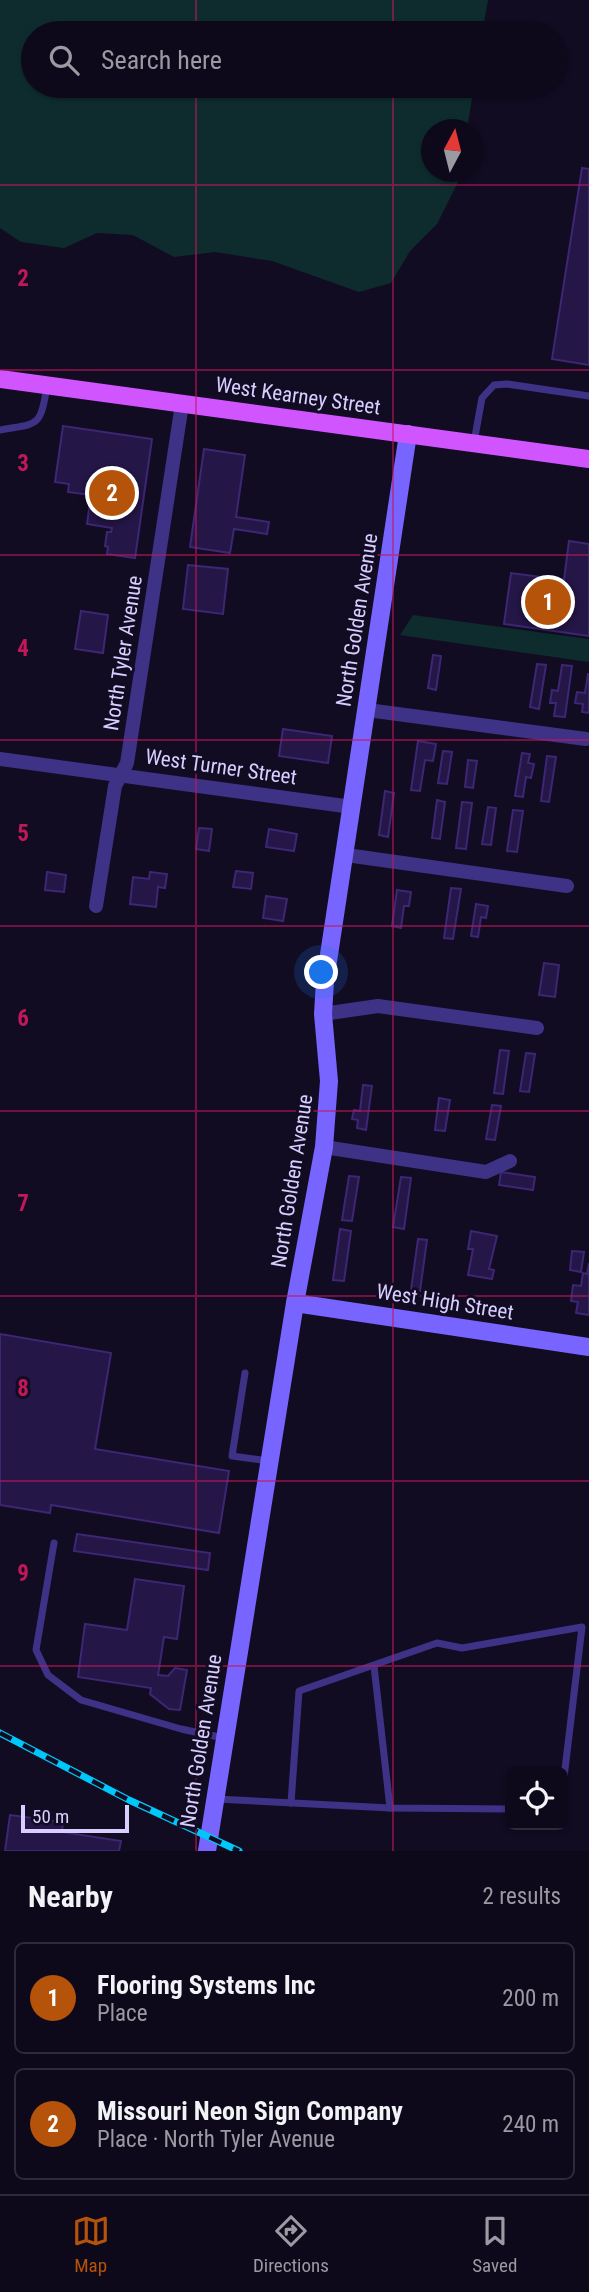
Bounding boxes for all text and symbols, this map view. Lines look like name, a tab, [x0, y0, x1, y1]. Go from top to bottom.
search box	[21, 21, 568, 98]
icon: search	[45, 41, 83, 79]
text: Search here	[101, 45, 222, 75]
north arrow	[421, 119, 484, 182]
text: 2	[17, 265, 29, 292]
street label: West Kearney Street	[214, 373, 382, 419]
text: 3	[17, 450, 29, 477]
pin: 2	[89, 467, 135, 519]
street label: North Golden Avenue	[331, 531, 383, 708]
street label: North Tyler Avenue	[99, 574, 147, 732]
pin: 1	[525, 576, 571, 628]
text: 4	[17, 635, 29, 662]
street label: West Turner Street	[144, 744, 298, 790]
text: 5	[17, 820, 29, 847]
your location	[304, 955, 338, 989]
text: 6	[17, 1005, 29, 1032]
street label: North Golden Avenue	[266, 1092, 318, 1269]
text: 7	[17, 1190, 29, 1217]
street label: West High Street	[375, 1279, 515, 1325]
text: 8	[17, 1375, 29, 1402]
text: 9	[17, 1560, 29, 1587]
street label: North Golden Avenue	[175, 1652, 227, 1829]
map controls	[505, 1767, 568, 1830]
button: locate	[505, 1767, 568, 1830]
scale bar	[21, 1802, 130, 1834]
text: 50 m	[32, 1805, 69, 1828]
text: Nearby	[28, 1879, 113, 1914]
text: 2 results	[483, 1883, 561, 1910]
text: Flooring Systems Inc	[97, 1970, 316, 2000]
text: 1	[47, 1985, 59, 2012]
text: 200 m	[502, 1985, 559, 2012]
text: Place	[97, 2000, 147, 2027]
text: Missouri Neon Sign Company	[97, 2096, 403, 2126]
text: 2	[47, 2111, 59, 2138]
text: 240 m	[502, 2111, 559, 2138]
text: Place · North Tyler Avenue	[97, 2126, 335, 2153]
tab: Map	[72, 2212, 110, 2277]
tab: Directions	[253, 2212, 329, 2277]
tab: Saved	[472, 2212, 517, 2277]

